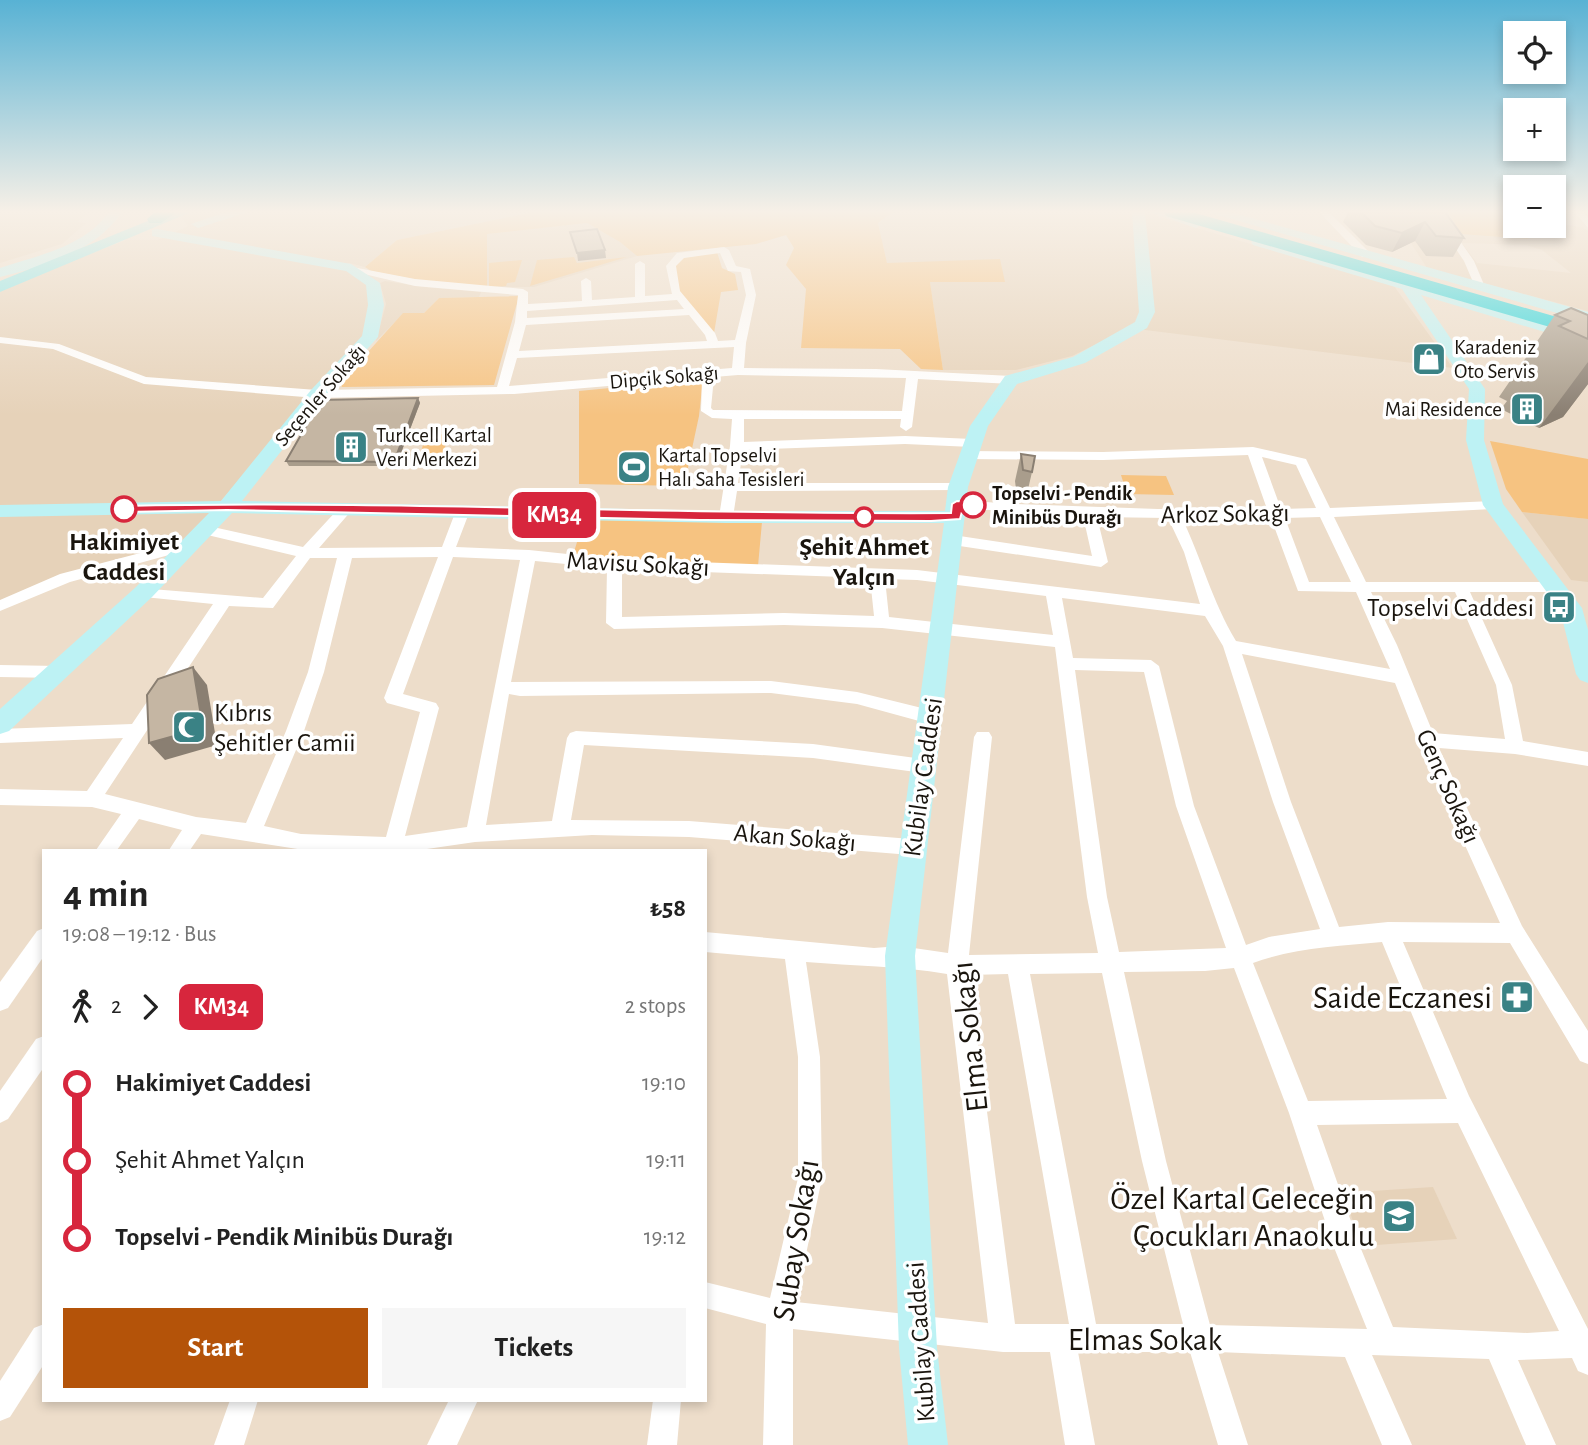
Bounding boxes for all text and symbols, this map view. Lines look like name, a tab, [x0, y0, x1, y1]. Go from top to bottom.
map controls	[1503, 21, 1566, 238]
button: locate	[1503, 21, 1566, 84]
button: +	[1503, 98, 1566, 161]
button: −	[1503, 175, 1566, 238]
place label: Karadeniz Oto Servis	[1454, 337, 1536, 382]
shop icon: Karadeniz Oto Servis	[1410, 340, 1448, 378]
street label: Seçenler Sokağı	[271, 341, 370, 450]
street label: Dipçik Sokağı	[609, 362, 720, 393]
building icon: Mai Residence	[1508, 390, 1546, 428]
place label: Mai Residence	[1385, 399, 1502, 420]
place label: Turkcell Kartal Veri Merkezi	[376, 425, 492, 470]
building icon: Turkcell Kartal Veri Merkezi	[332, 428, 370, 466]
place label: Kartal Topselvi Halı Saha Tesisleri	[658, 445, 805, 490]
sports icon: Kartal Topselvi Halı Saha Tesisleri	[615, 448, 653, 486]
place label: Topselvi - Pendik Minibüs Durağı	[992, 483, 1133, 528]
line badge: KM34	[505, 492, 603, 538]
marker: Topselvi - Pendik Minibüs Durağı	[960, 492, 986, 518]
marker: Hakimiyet Caddesi	[111, 496, 137, 522]
street label: Arkoz Sokağı	[1160, 500, 1290, 528]
text: KM34	[526, 503, 582, 527]
marker: Şehit Ahmet Yalçın	[854, 507, 874, 527]
place label: Hakimiyet Caddesi	[69, 529, 179, 585]
place label: Şehit Ahmet Yalçın	[799, 534, 929, 590]
street label: Mavisu Sokağı	[566, 547, 710, 581]
bus stop icon: Topselvi Caddesi	[1540, 588, 1578, 626]
place label: Topselvi Caddesi	[1367, 595, 1534, 621]
street label: Kubilay Caddesi	[899, 696, 947, 858]
place label: Kıbrıs Şehitler Camii	[214, 700, 356, 756]
mosque icon: Kıbrıs Şehitler Camii	[170, 708, 208, 746]
street label: Genç Sokağı	[1411, 726, 1485, 847]
street label: Akan Sokağı	[733, 820, 857, 856]
text: 4 min	[63, 876, 149, 914]
text: ₺58	[650, 895, 686, 921]
text: 19:08 – 19:12 · Bus	[63, 923, 216, 946]
street label: Elma Sokağı	[946, 960, 994, 1114]
pharmacy icon: Saide Eczanesi	[1498, 978, 1536, 1016]
place label: Saide Eczanesi	[1313, 982, 1492, 1014]
icon: walk	[63, 988, 101, 1026]
icon: forward	[131, 988, 169, 1026]
text: 2	[111, 995, 121, 1018]
text: KM34	[193, 995, 249, 1019]
text: 2 stops	[625, 995, 686, 1018]
text: Hakimiyet Caddesi	[115, 1070, 311, 1096]
text: 19:10	[642, 1072, 686, 1095]
text: Şehit Ahmet Yalçın	[115, 1147, 305, 1173]
text: 19:11	[646, 1149, 686, 1172]
street label: Subay Sokağı	[767, 1157, 825, 1323]
place label: Özel Kartal Geleceğin Çocukları Anaokulu	[1110, 1182, 1374, 1252]
school or university icon: Özel Kartal Geleceğin Çocukları Anaokulu	[1380, 1197, 1418, 1235]
text: Topselvi - Pendik Minibüs Durağı	[115, 1224, 453, 1250]
text: 19:12	[644, 1226, 686, 1249]
street label: Kubilay Caddesi	[902, 1261, 940, 1423]
button: Start	[63, 1308, 368, 1388]
button: Tickets	[382, 1308, 686, 1388]
street label: Elmas Sokak	[1068, 1324, 1223, 1356]

